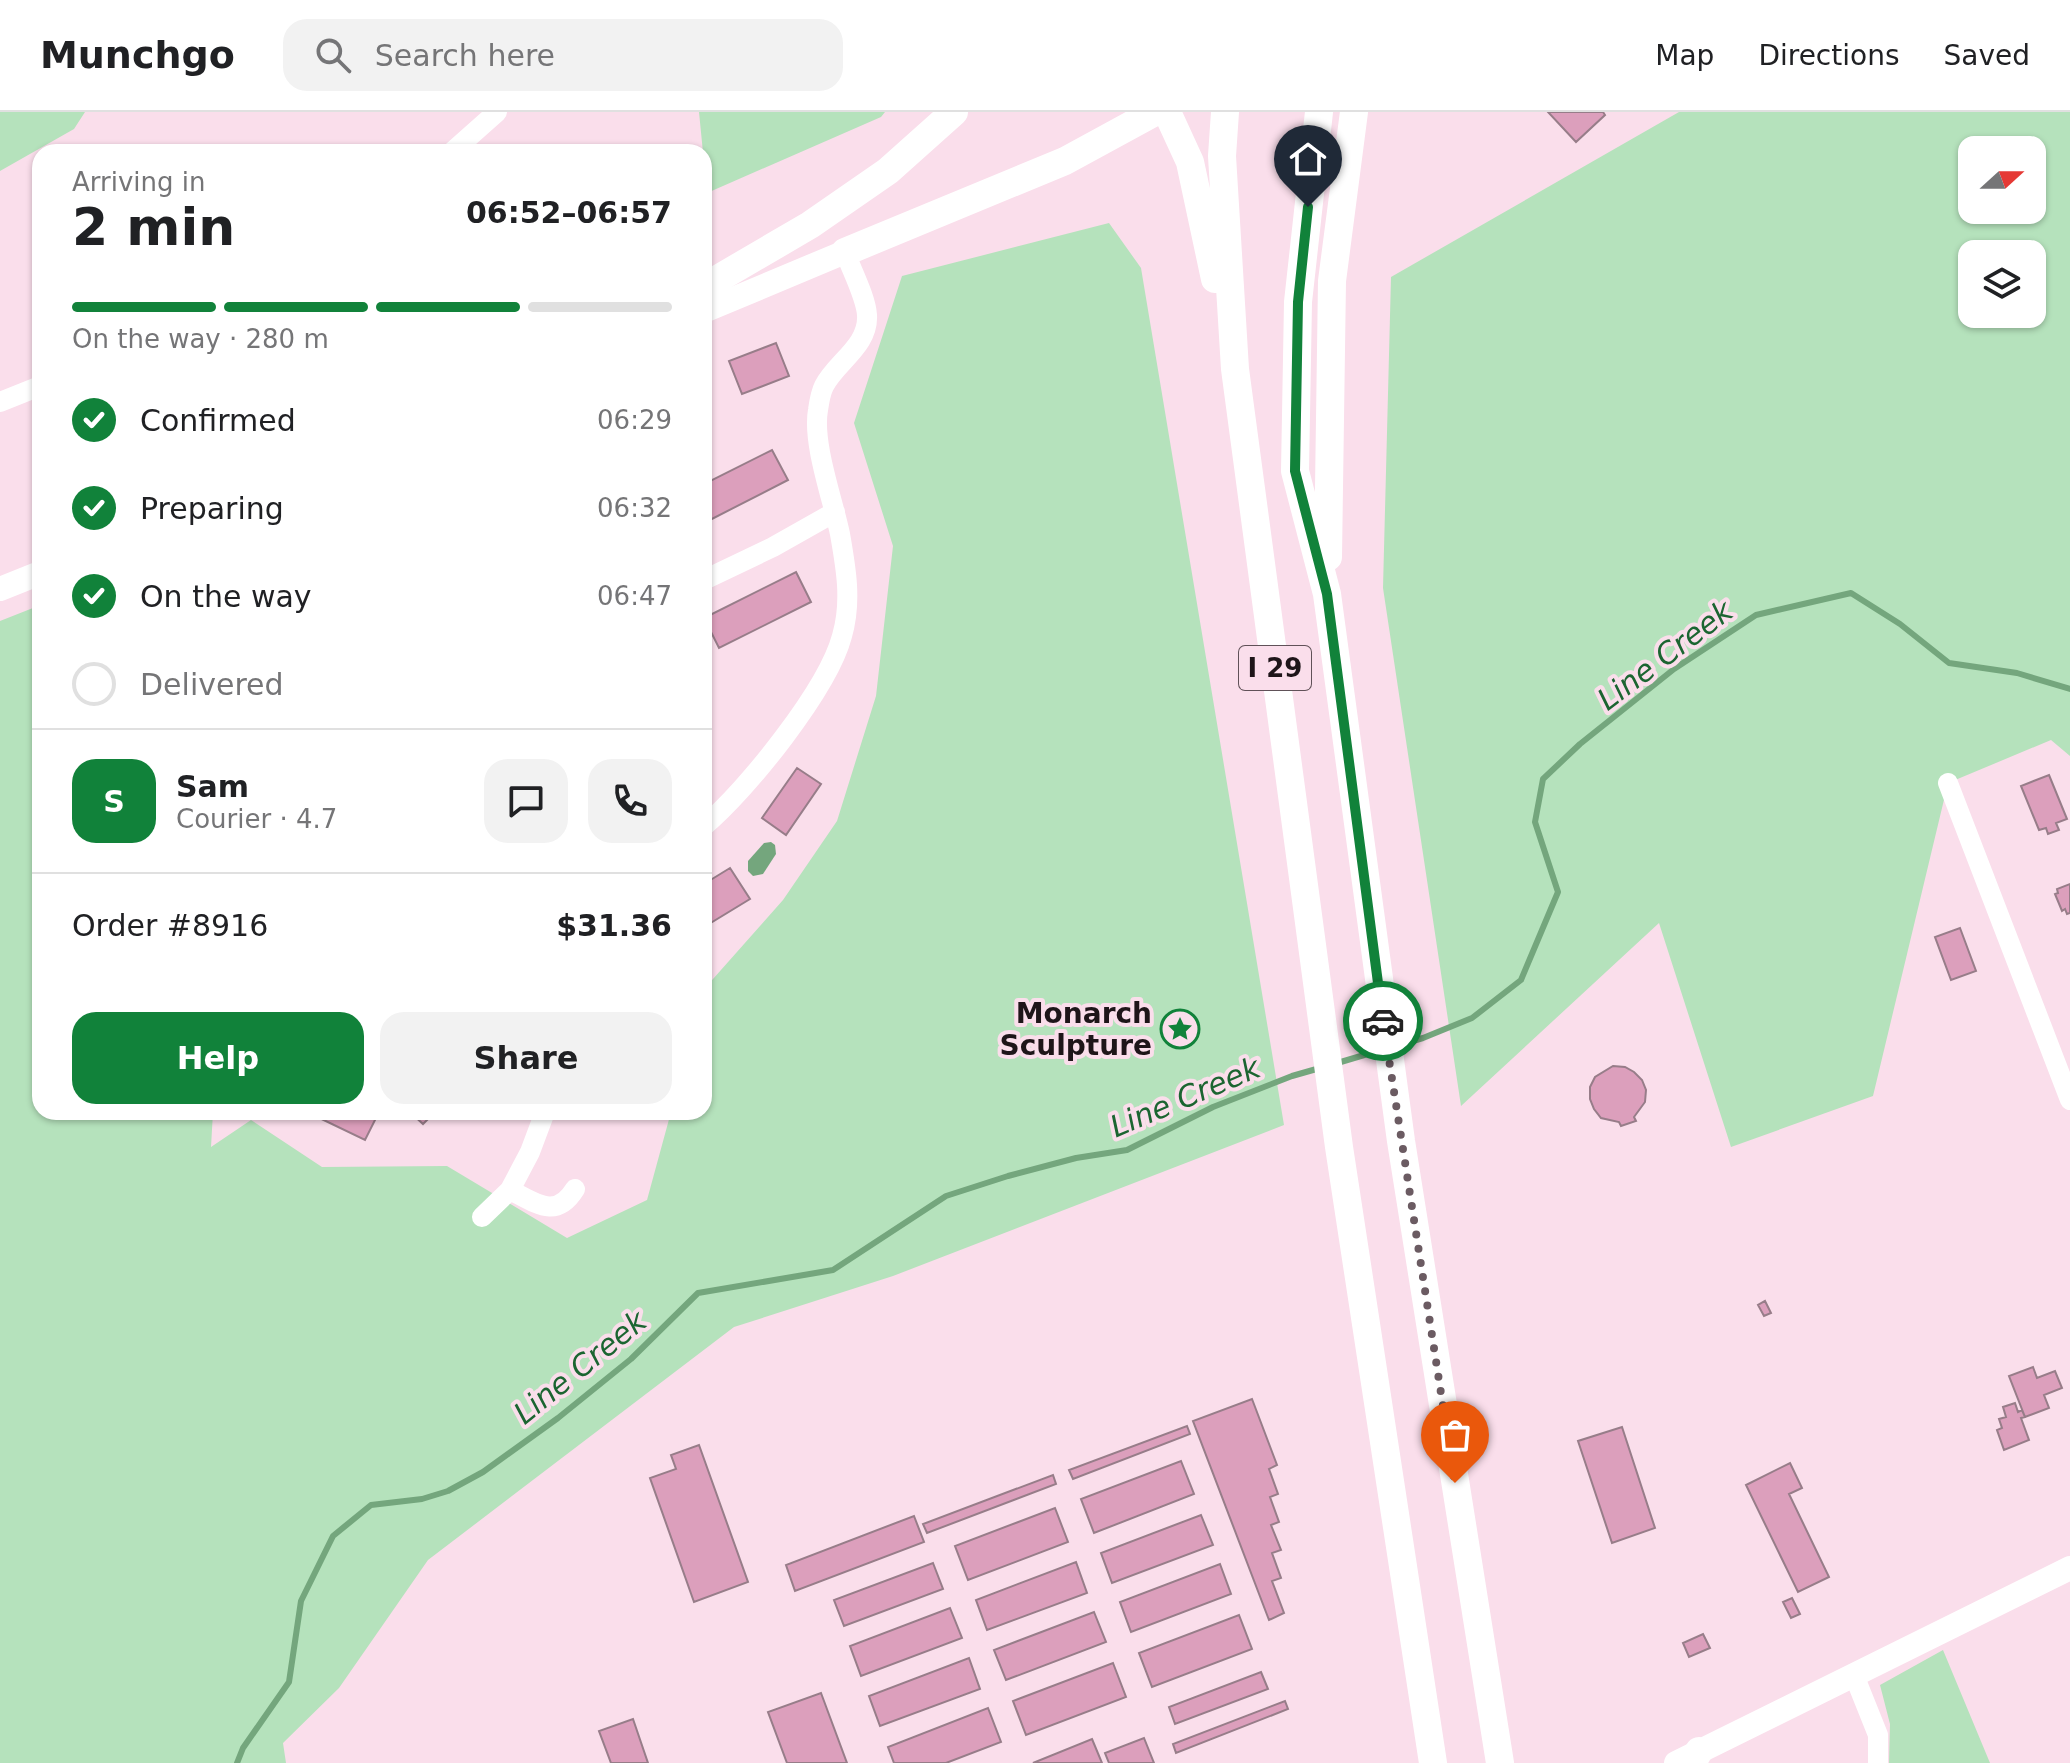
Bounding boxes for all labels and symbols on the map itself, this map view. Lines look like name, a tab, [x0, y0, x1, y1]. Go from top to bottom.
pin	[1274, 125, 1342, 207]
north arrow	[1958, 136, 2046, 224]
water label: Line Creek	[1591, 592, 1741, 717]
road number: I 29	[1239, 646, 1311, 690]
courier	[1343, 981, 1423, 1061]
place label: Monarch Sculpture	[1000, 997, 1152, 1062]
place icon: Monarch Sculpture	[1159, 1008, 1201, 1050]
water label: Line Creek	[1105, 1049, 1267, 1144]
water label: Line Creek	[507, 1302, 654, 1431]
pin	[1421, 1401, 1489, 1483]

